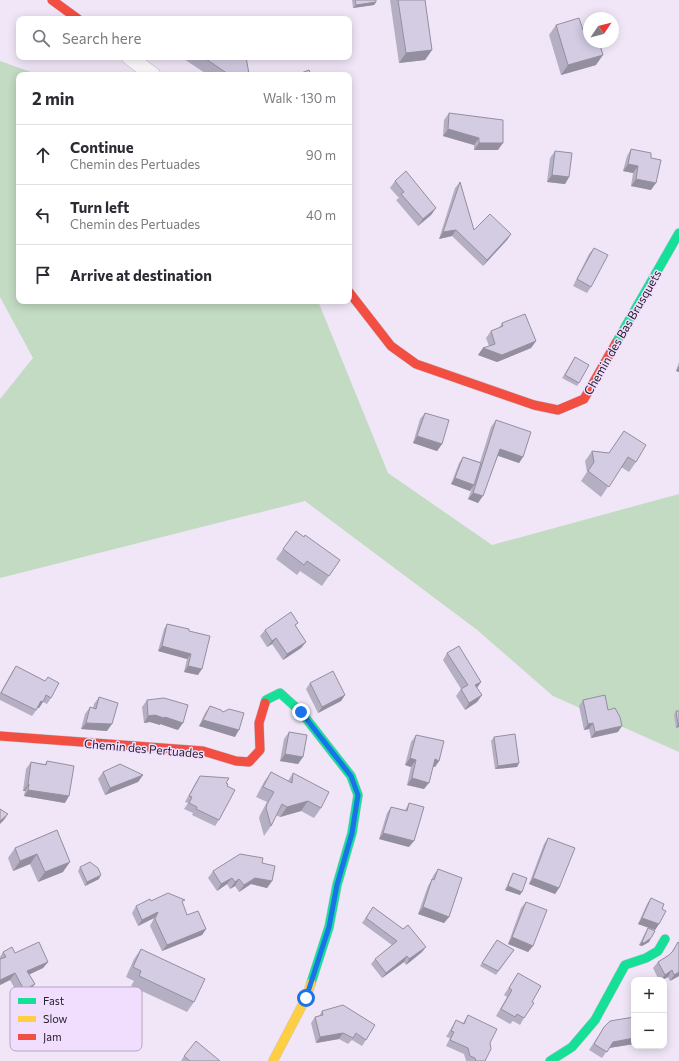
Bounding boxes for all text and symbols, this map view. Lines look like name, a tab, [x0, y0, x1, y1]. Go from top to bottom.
north arrow	[583, 12, 619, 48]
search box	[16, 16, 352, 60]
icon: search	[30, 27, 52, 49]
text: Search here	[62, 29, 141, 47]
text: 2 min	[32, 88, 74, 109]
text: Walk · 130 m	[263, 90, 336, 106]
text: Continue	[70, 138, 134, 156]
icon: ahead	[32, 144, 54, 166]
text: 90 m	[306, 147, 336, 163]
text: Chemin des Pertuades	[70, 156, 200, 172]
text: Turn left	[70, 198, 129, 216]
icon: left	[32, 204, 54, 226]
text: 40 m	[306, 207, 336, 223]
text: Chemin des Pertuades	[70, 216, 200, 232]
icon: arrive	[32, 264, 54, 286]
text: Arrive at destination	[70, 266, 212, 284]
street label: Chemin des Bas Brusquets	[580, 267, 664, 397]
route end	[292, 703, 310, 721]
street label: Chemin des Pertuades	[83, 736, 205, 760]
map controls	[631, 977, 667, 1049]
button: +	[631, 977, 667, 1013]
legend	[10, 987, 142, 1051]
route start	[297, 989, 315, 1007]
text: Fast	[43, 994, 65, 1007]
text: Slow	[43, 1012, 68, 1025]
button: −	[631, 1013, 667, 1049]
text: Jam	[43, 1030, 62, 1044]

